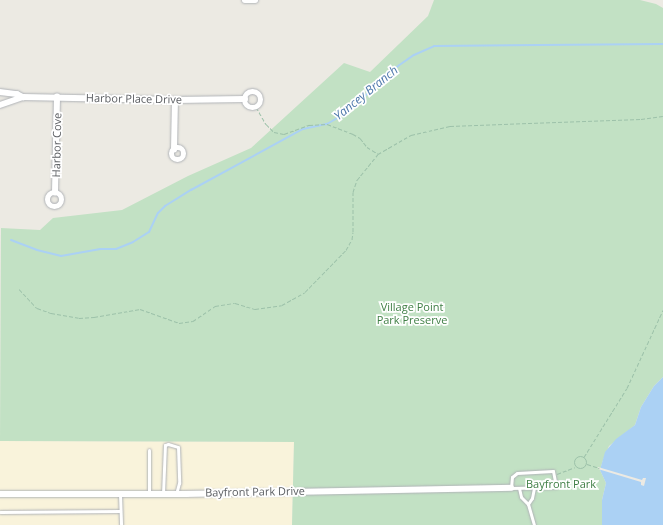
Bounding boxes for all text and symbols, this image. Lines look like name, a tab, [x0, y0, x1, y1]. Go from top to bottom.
water label: Yancey Branch	[331, 63, 401, 123]
street label: Harbor Place Drive	[86, 92, 182, 106]
street label: Harbor Cove	[50, 113, 64, 177]
park label: Village Point Park Preserve	[377, 301, 447, 327]
park label: Bayfront Park	[526, 477, 596, 491]
street label: Bayfront Park Drive	[205, 485, 305, 499]

